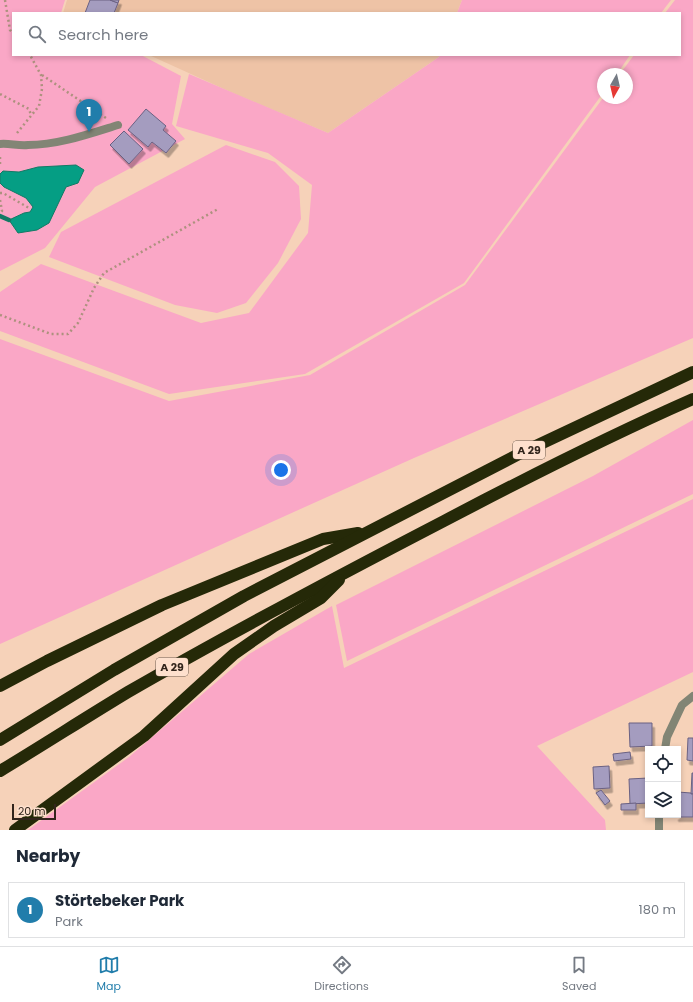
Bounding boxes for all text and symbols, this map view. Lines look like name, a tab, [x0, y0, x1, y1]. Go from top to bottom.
search box	[12, 12, 681, 56]
icon: search	[26, 23, 48, 45]
text: Search here	[58, 24, 148, 45]
north arrow	[597, 68, 633, 104]
pin: 1	[76, 99, 102, 132]
road number: A 29	[513, 441, 545, 459]
your location	[271, 460, 291, 480]
road number: A 29	[156, 658, 188, 676]
map controls	[645, 746, 681, 818]
button: locate	[645, 746, 681, 782]
button: layers	[645, 782, 681, 818]
scale bar	[12, 802, 56, 821]
text: 20 m	[18, 803, 46, 819]
text: Nearby	[16, 844, 80, 868]
text: Störtebeker Park	[55, 890, 184, 911]
text: 1	[28, 900, 32, 919]
text: 180 m	[639, 900, 676, 919]
text: Park	[55, 912, 83, 931]
tab: Map	[97, 954, 121, 995]
tab: Directions	[314, 954, 369, 995]
tab: Saved	[562, 954, 596, 995]

